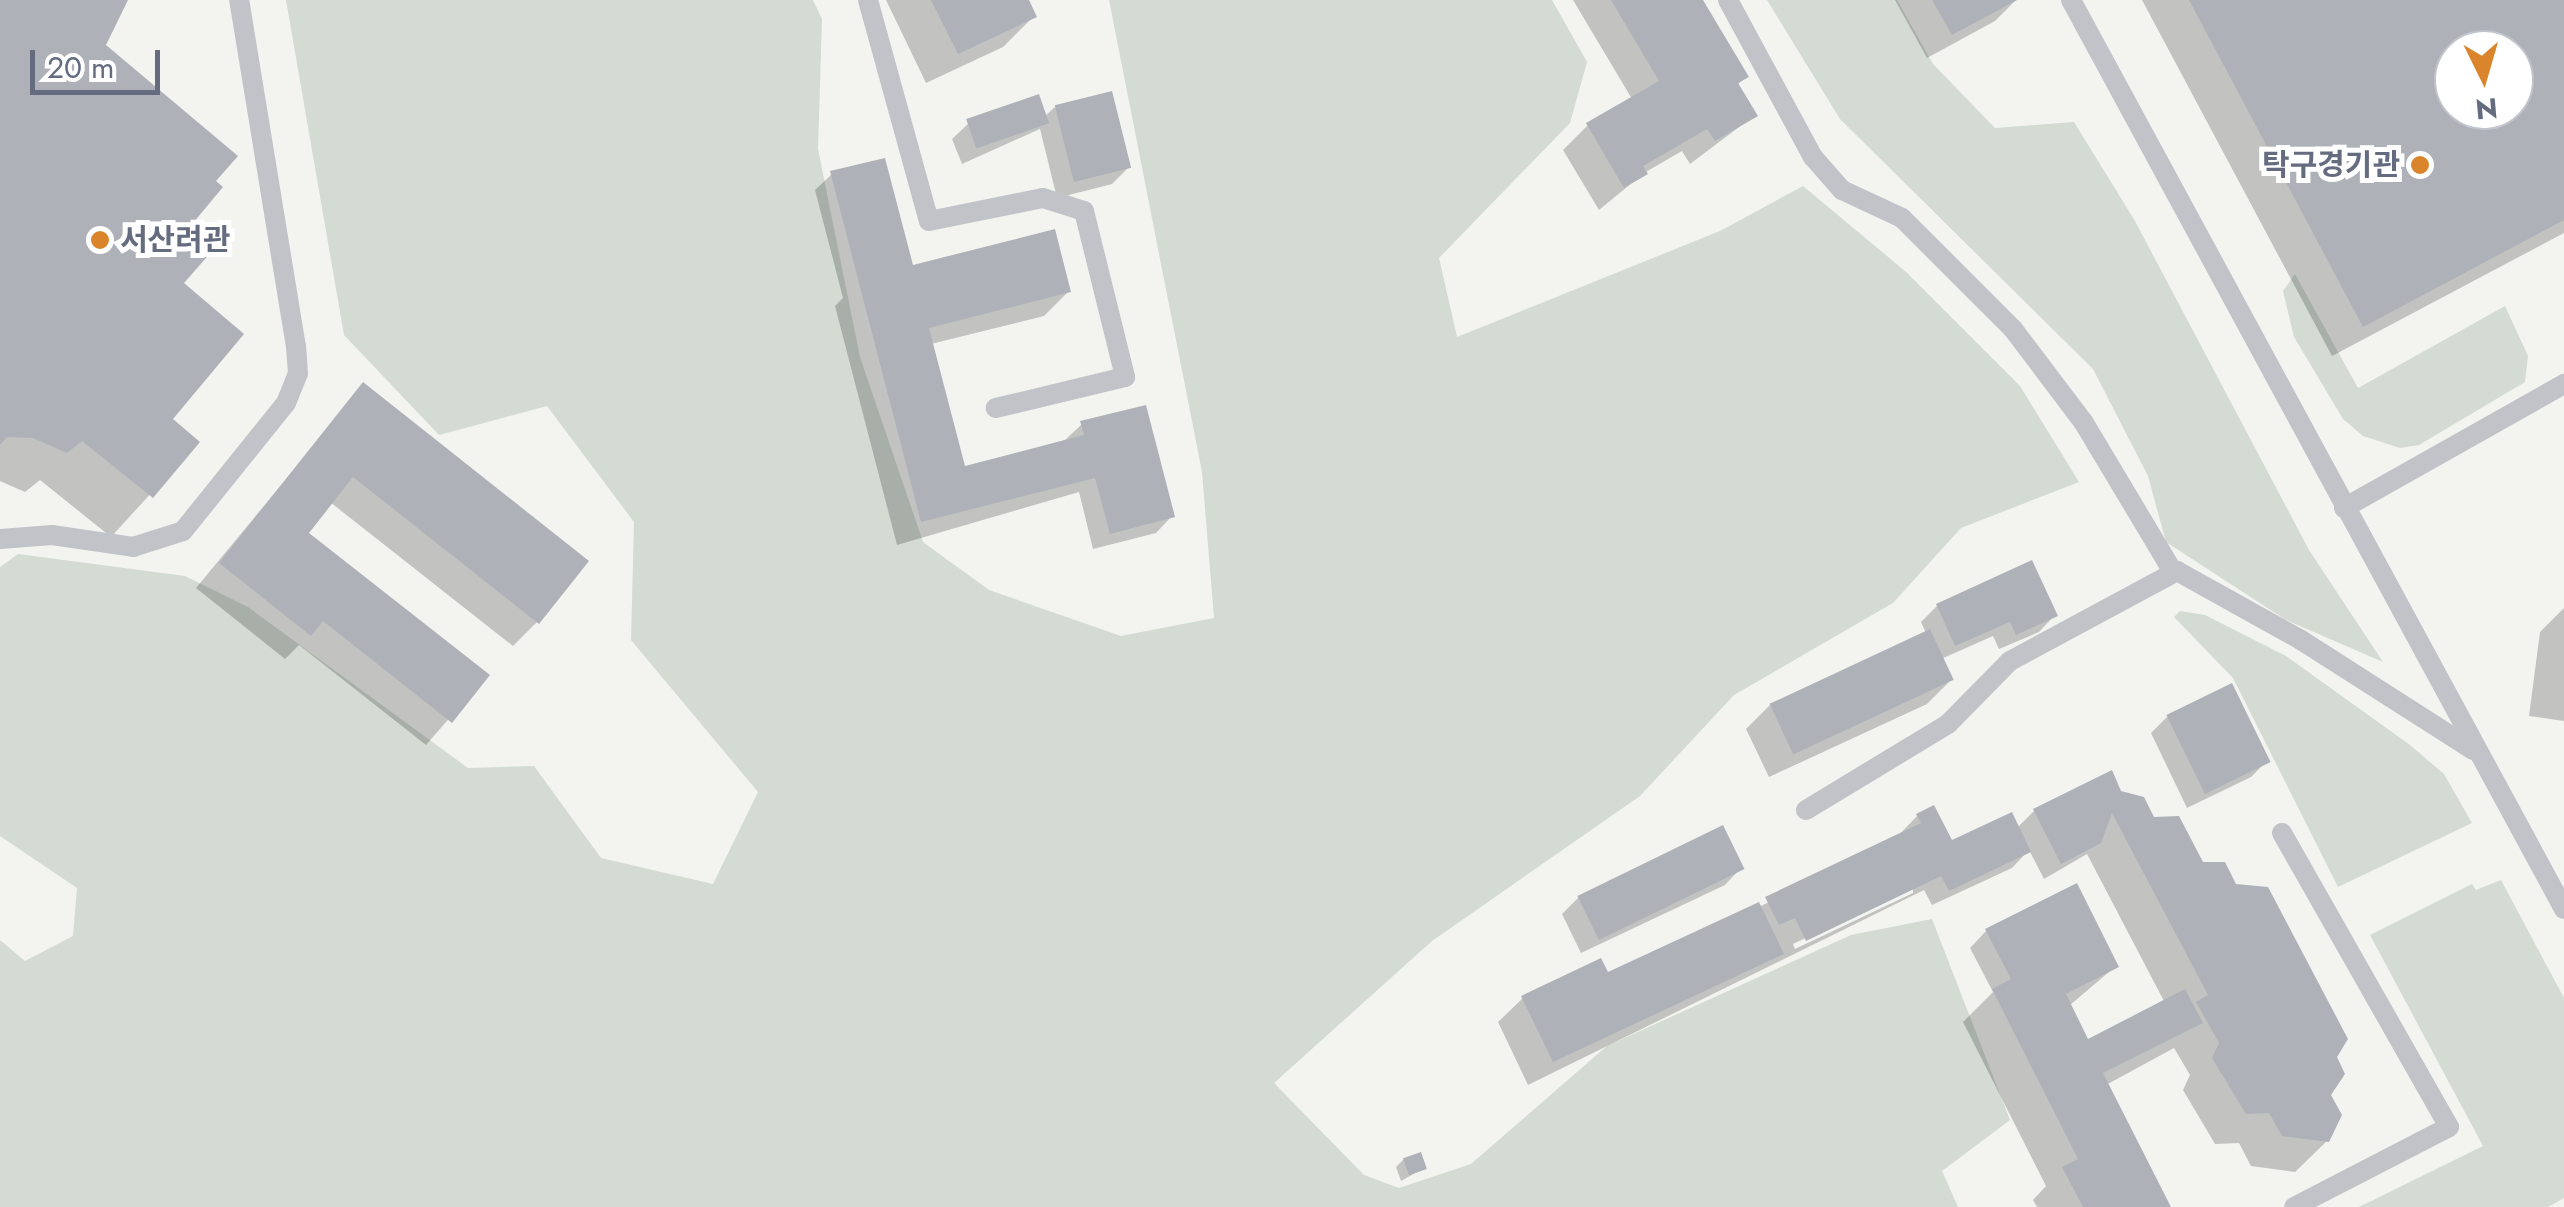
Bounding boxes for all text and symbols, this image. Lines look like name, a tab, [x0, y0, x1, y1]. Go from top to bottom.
scale bar	[35, 30, 165, 92]
north arrow	[2434, 30, 2534, 130]
text: 20 m	[47, 46, 114, 89]
text: N	[2474, 87, 2499, 130]
place label: 탁구경기관	[2262, 147, 2400, 183]
marker: 탁구경기관	[2409, 154, 2431, 176]
place label: 서산려관	[120, 222, 230, 258]
marker: 서산려관	[89, 229, 111, 251]

